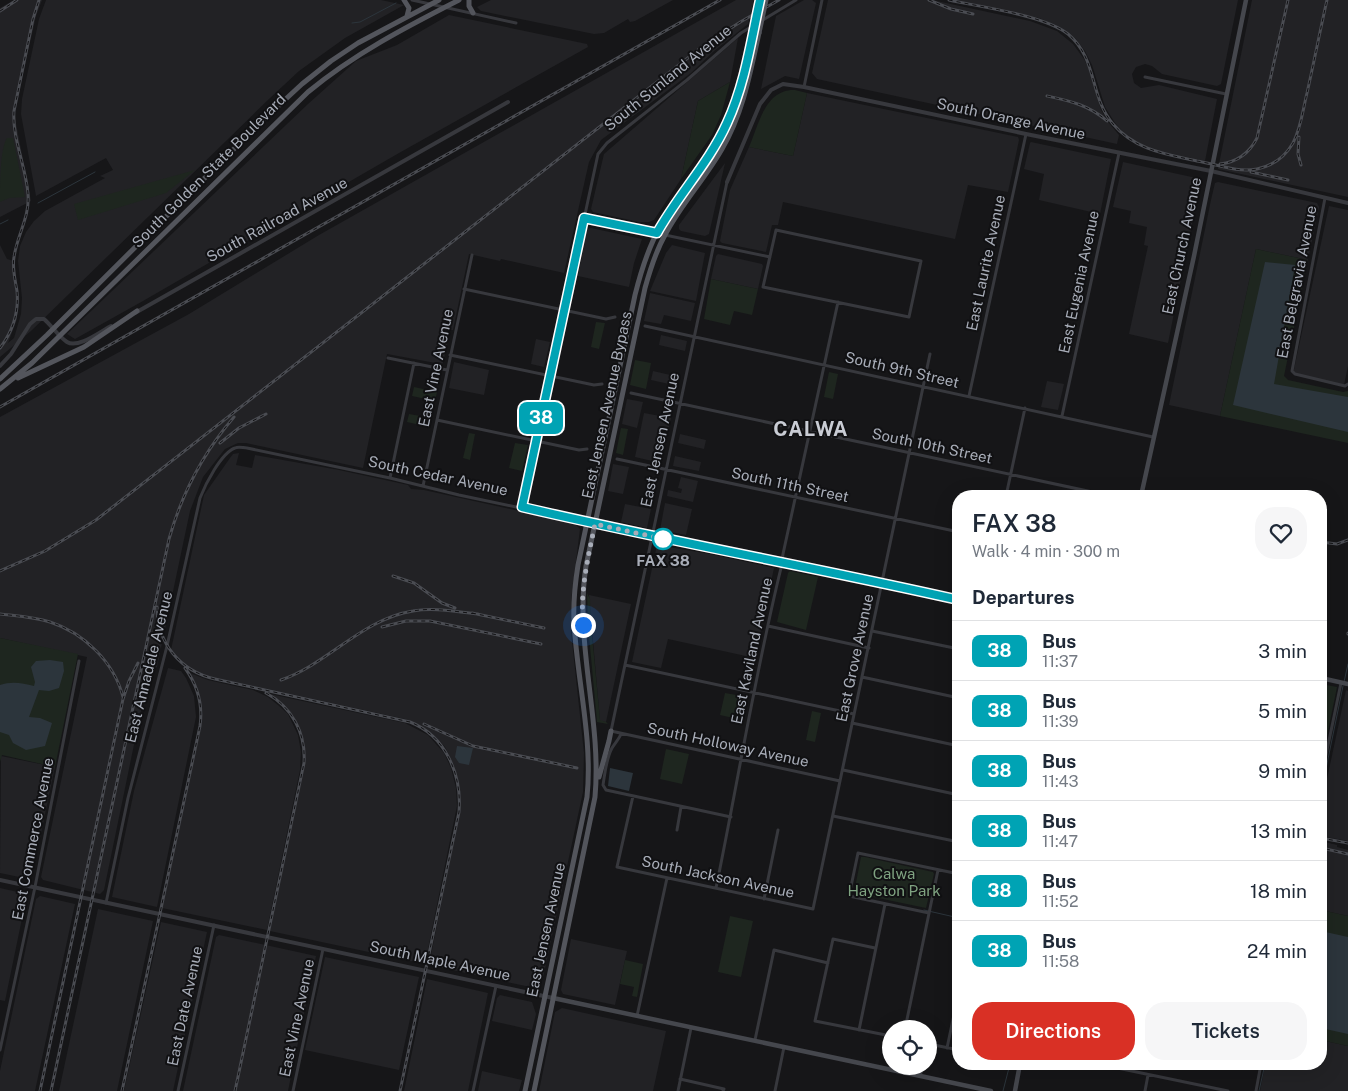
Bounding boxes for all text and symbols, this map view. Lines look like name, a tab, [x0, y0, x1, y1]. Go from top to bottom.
street label: South Sunland Avenue	[601, 21, 735, 134]
street label: South Golden State Boulevard	[128, 90, 289, 251]
street label: South Orange Avenue	[935, 94, 1087, 143]
street label: South Railroad Avenue	[203, 174, 350, 265]
street label: East Church Avenue	[1159, 176, 1204, 316]
street label: East Laurite Avenue	[963, 193, 1008, 332]
street label: East Belgravia Avenue	[1273, 204, 1320, 360]
street label: East Eugenia Avenue	[1055, 209, 1102, 355]
street label: East Vine Avenue	[415, 307, 456, 428]
street label: East Jensen Avenue Bypass	[578, 310, 635, 500]
street label: South 9th Street	[843, 348, 961, 391]
street label: East Jensen Avenue	[637, 371, 682, 509]
line badge: 38	[518, 402, 564, 434]
text: 38	[529, 407, 553, 428]
district label: CALWA	[773, 417, 849, 441]
street label: South 10th Street	[870, 424, 994, 467]
street label: South Cedar Avenue	[367, 452, 510, 499]
street label: South 11th Street	[730, 464, 850, 505]
button: heart	[1255, 507, 1307, 559]
text: FAX 38	[972, 509, 1057, 537]
marker: FAX 38	[652, 528, 674, 550]
text: Walk · 4 min · 300 m	[972, 542, 1120, 561]
place label: FAX 38	[636, 552, 690, 569]
street label: East Kaviland Avenue	[728, 576, 775, 726]
text: Departures	[972, 586, 1075, 608]
street label: East Annadale Avenue	[121, 589, 176, 744]
street label: East Grove Avenue	[833, 592, 876, 723]
your location	[571, 613, 596, 638]
text: Bus	[1042, 630, 1076, 652]
text: 38	[988, 640, 1012, 661]
text: 3 min	[1258, 640, 1307, 662]
text: 11:37	[1042, 652, 1078, 671]
text: Bus	[1042, 690, 1076, 712]
text: 38	[988, 700, 1012, 721]
text: 5 min	[1258, 700, 1307, 722]
text: 11:39	[1042, 712, 1079, 731]
street label: South Holloway Avenue	[646, 719, 810, 770]
text: Bus	[1042, 750, 1076, 772]
street label: East Commerce Avenue	[8, 756, 57, 922]
text: 38	[988, 760, 1012, 781]
text: 9 min	[1258, 760, 1307, 782]
text: 11:43	[1042, 772, 1079, 791]
text: Bus	[1042, 810, 1076, 832]
text: 38	[988, 820, 1012, 841]
text: 13 min	[1250, 820, 1307, 842]
text: 11:47	[1042, 832, 1078, 851]
street label: South Jackson Avenue	[640, 852, 796, 901]
street label: East Jensen Avenue	[523, 861, 568, 999]
park label: Calwa Hayston Park	[847, 865, 941, 899]
text: Bus	[1042, 870, 1076, 892]
text: 38	[988, 880, 1012, 901]
text: 18 min	[1250, 880, 1307, 902]
text: 11:52	[1042, 892, 1078, 911]
text: Bus	[1042, 930, 1076, 952]
street label: South Maple Avenue	[368, 937, 512, 984]
text: 38	[988, 940, 1012, 961]
text: 24 min	[1247, 940, 1307, 962]
street label: East Date Avenue	[164, 945, 205, 1067]
text: 11:58	[1042, 952, 1079, 971]
street label: East Vine Avenue	[276, 957, 317, 1078]
button: Directions	[972, 1002, 1135, 1060]
button: Tickets	[1145, 1002, 1307, 1060]
map controls	[882, 1020, 937, 1075]
button: locate	[882, 1020, 937, 1075]

